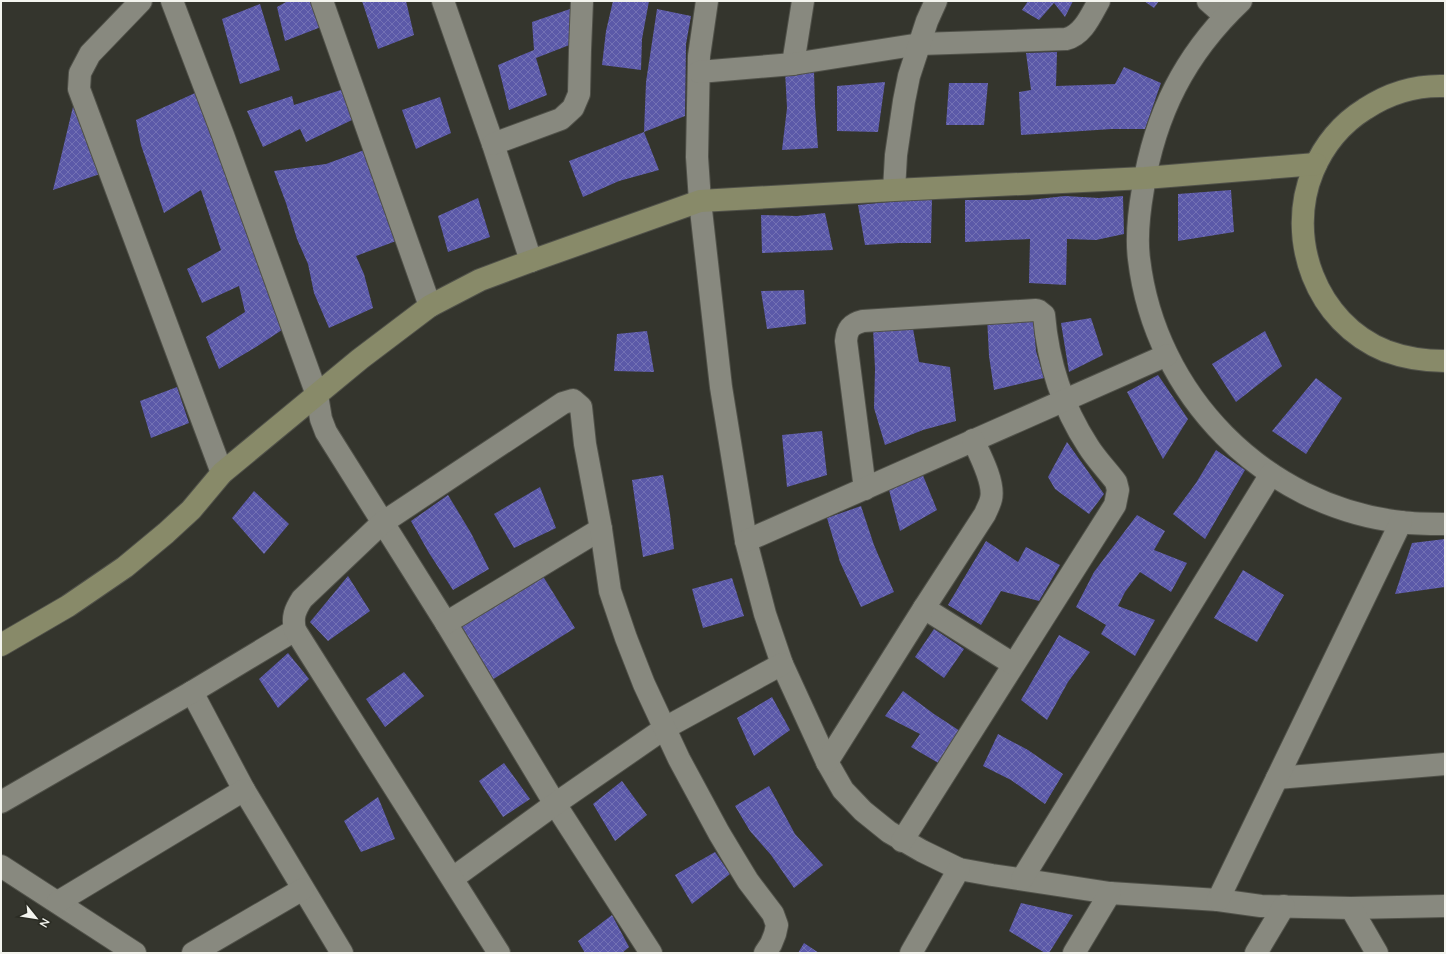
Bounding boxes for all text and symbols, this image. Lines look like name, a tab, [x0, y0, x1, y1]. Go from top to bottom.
north arrow	[16, 898, 56, 938]
text: N	[37, 916, 53, 930]

